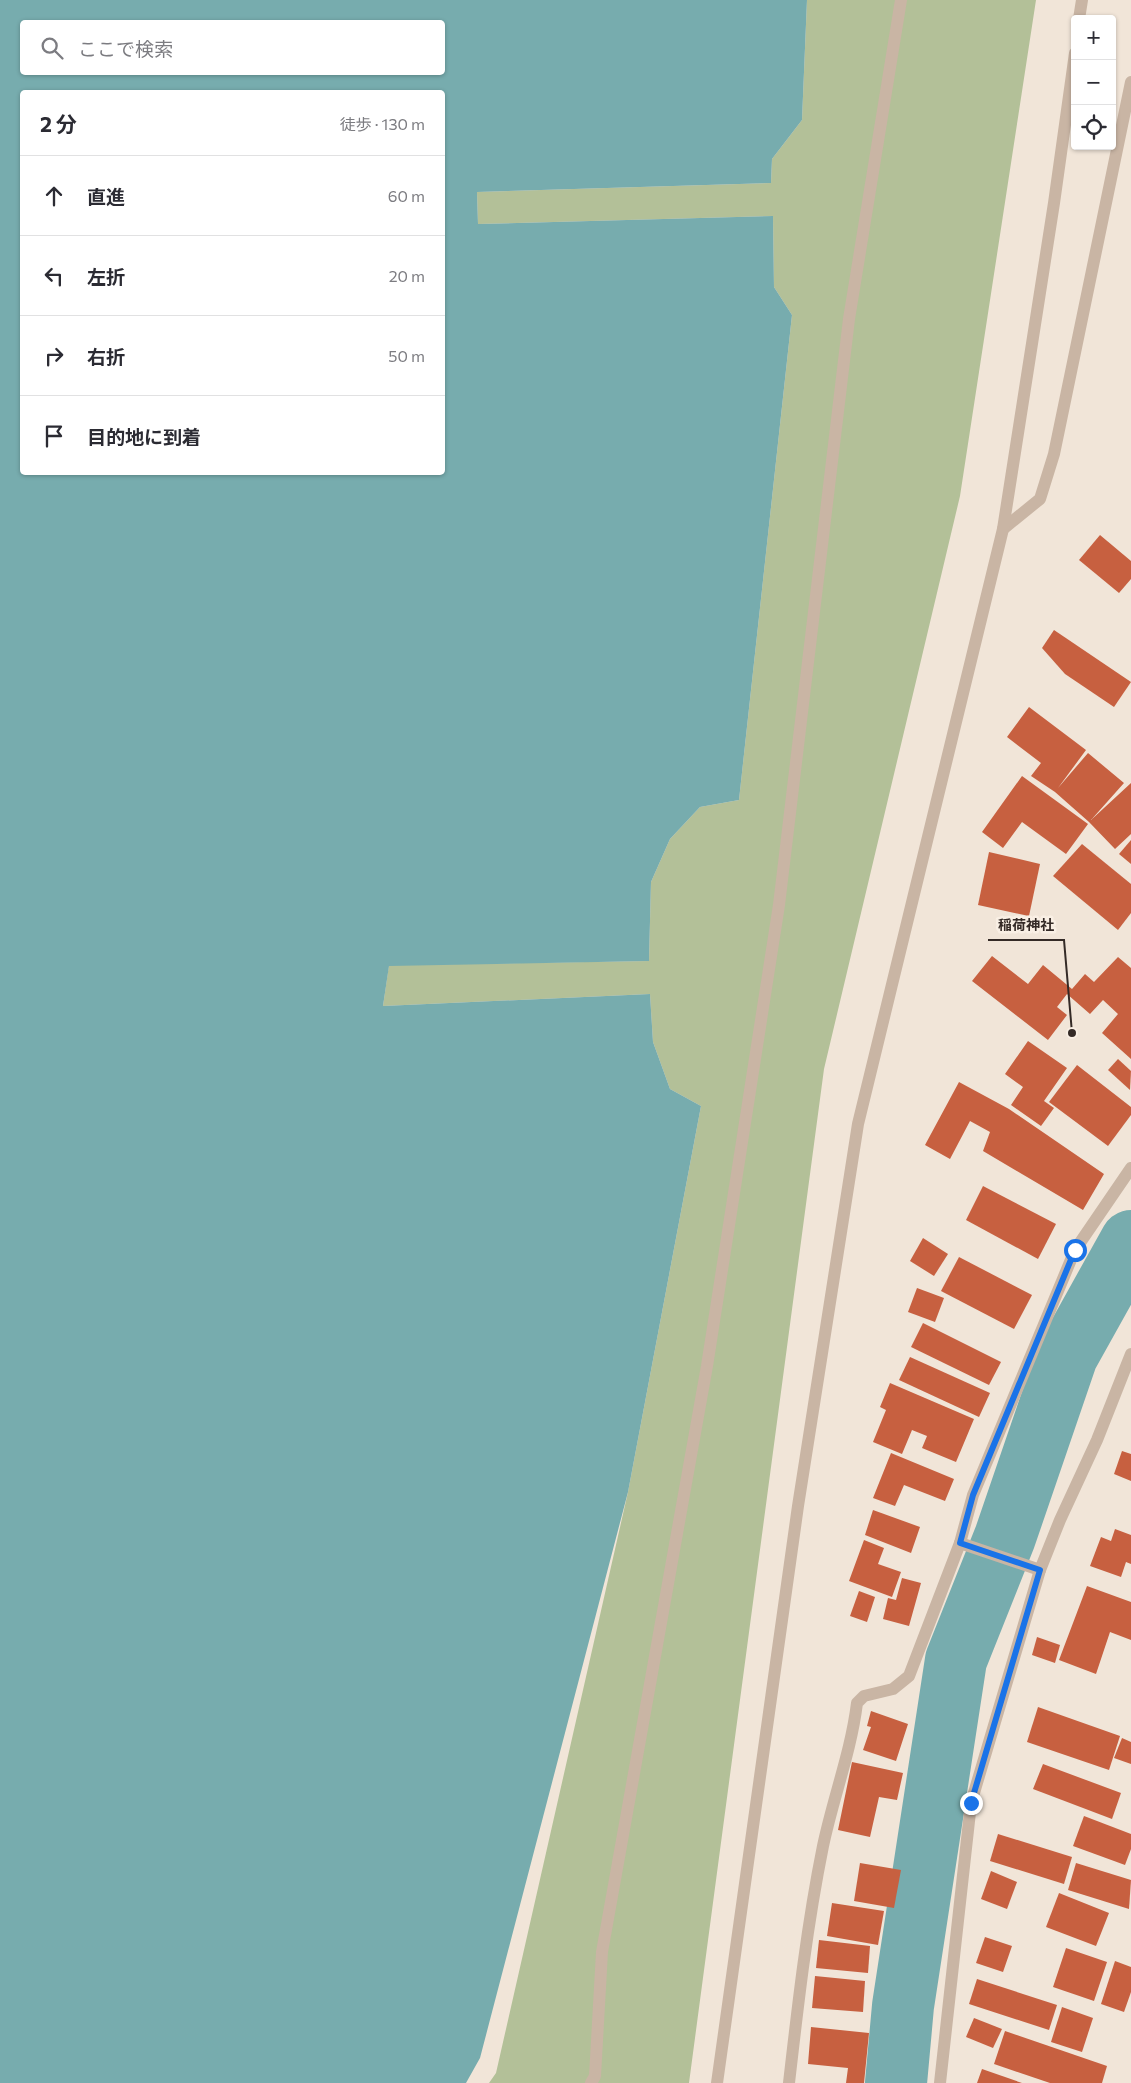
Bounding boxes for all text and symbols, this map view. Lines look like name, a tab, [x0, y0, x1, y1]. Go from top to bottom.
map controls	[1071, 15, 1116, 150]
button: +	[1071, 15, 1116, 60]
search box	[20, 20, 445, 75]
icon: search	[38, 34, 66, 62]
text: ここで検索	[78, 37, 173, 60]
button: −	[1071, 60, 1116, 105]
button: locate	[1071, 105, 1116, 150]
text: 2 分	[40, 111, 77, 136]
text: 徒歩 · 130 m	[340, 114, 425, 133]
icon: ahead	[40, 182, 68, 210]
text: 直進	[87, 185, 125, 208]
text: 60 m	[388, 186, 425, 205]
icon: left	[40, 262, 68, 290]
text: 左折	[87, 265, 125, 288]
text: 20 m	[389, 266, 425, 285]
icon: right	[40, 342, 68, 370]
text: 右折	[87, 345, 125, 368]
text: 50 m	[388, 346, 425, 365]
icon: arrive	[40, 422, 68, 450]
text: 目的地に到着	[87, 425, 201, 448]
callout: 稲荷神社	[988, 911, 1064, 940]
text: 稲荷神社	[998, 916, 1054, 933]
route start	[1064, 1239, 1087, 1262]
route end	[960, 1792, 983, 1815]

